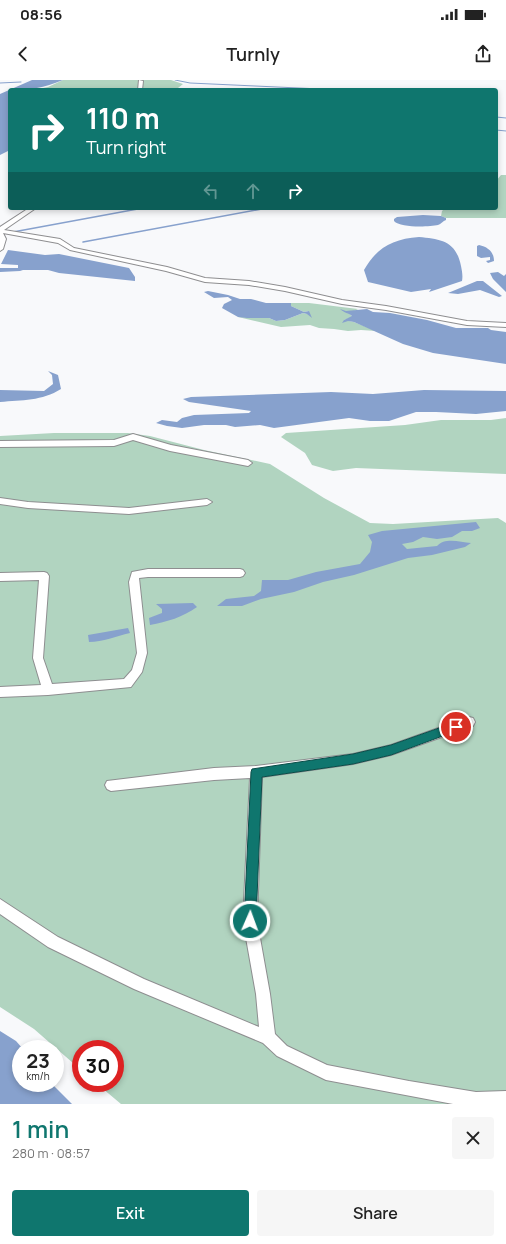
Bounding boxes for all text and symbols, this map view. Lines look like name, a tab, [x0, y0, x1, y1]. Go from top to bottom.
text: 08:56	[20, 4, 62, 25]
text: Turnly	[226, 42, 280, 66]
icon: back	[12, 43, 34, 65]
icon: share	[472, 43, 494, 65]
text: 110 m	[86, 99, 160, 137]
icon: right	[20, 104, 72, 156]
text: Turn right	[86, 135, 167, 159]
icon: left	[200, 180, 222, 202]
icon: ahead	[242, 180, 264, 202]
icon: right	[284, 180, 306, 202]
pin	[439, 710, 473, 744]
icon: arrive	[445, 716, 467, 738]
position arrow	[229, 900, 271, 942]
speed limit sign: 30	[72, 1040, 124, 1092]
text: 23	[26, 1047, 50, 1074]
text: km/h	[26, 1069, 50, 1083]
text: 1 min	[12, 1112, 69, 1145]
button: close	[452, 1117, 494, 1159]
text: 280 m · 08:57	[12, 1144, 90, 1162]
button: Exit	[12, 1190, 249, 1236]
button: Share	[257, 1190, 494, 1236]

